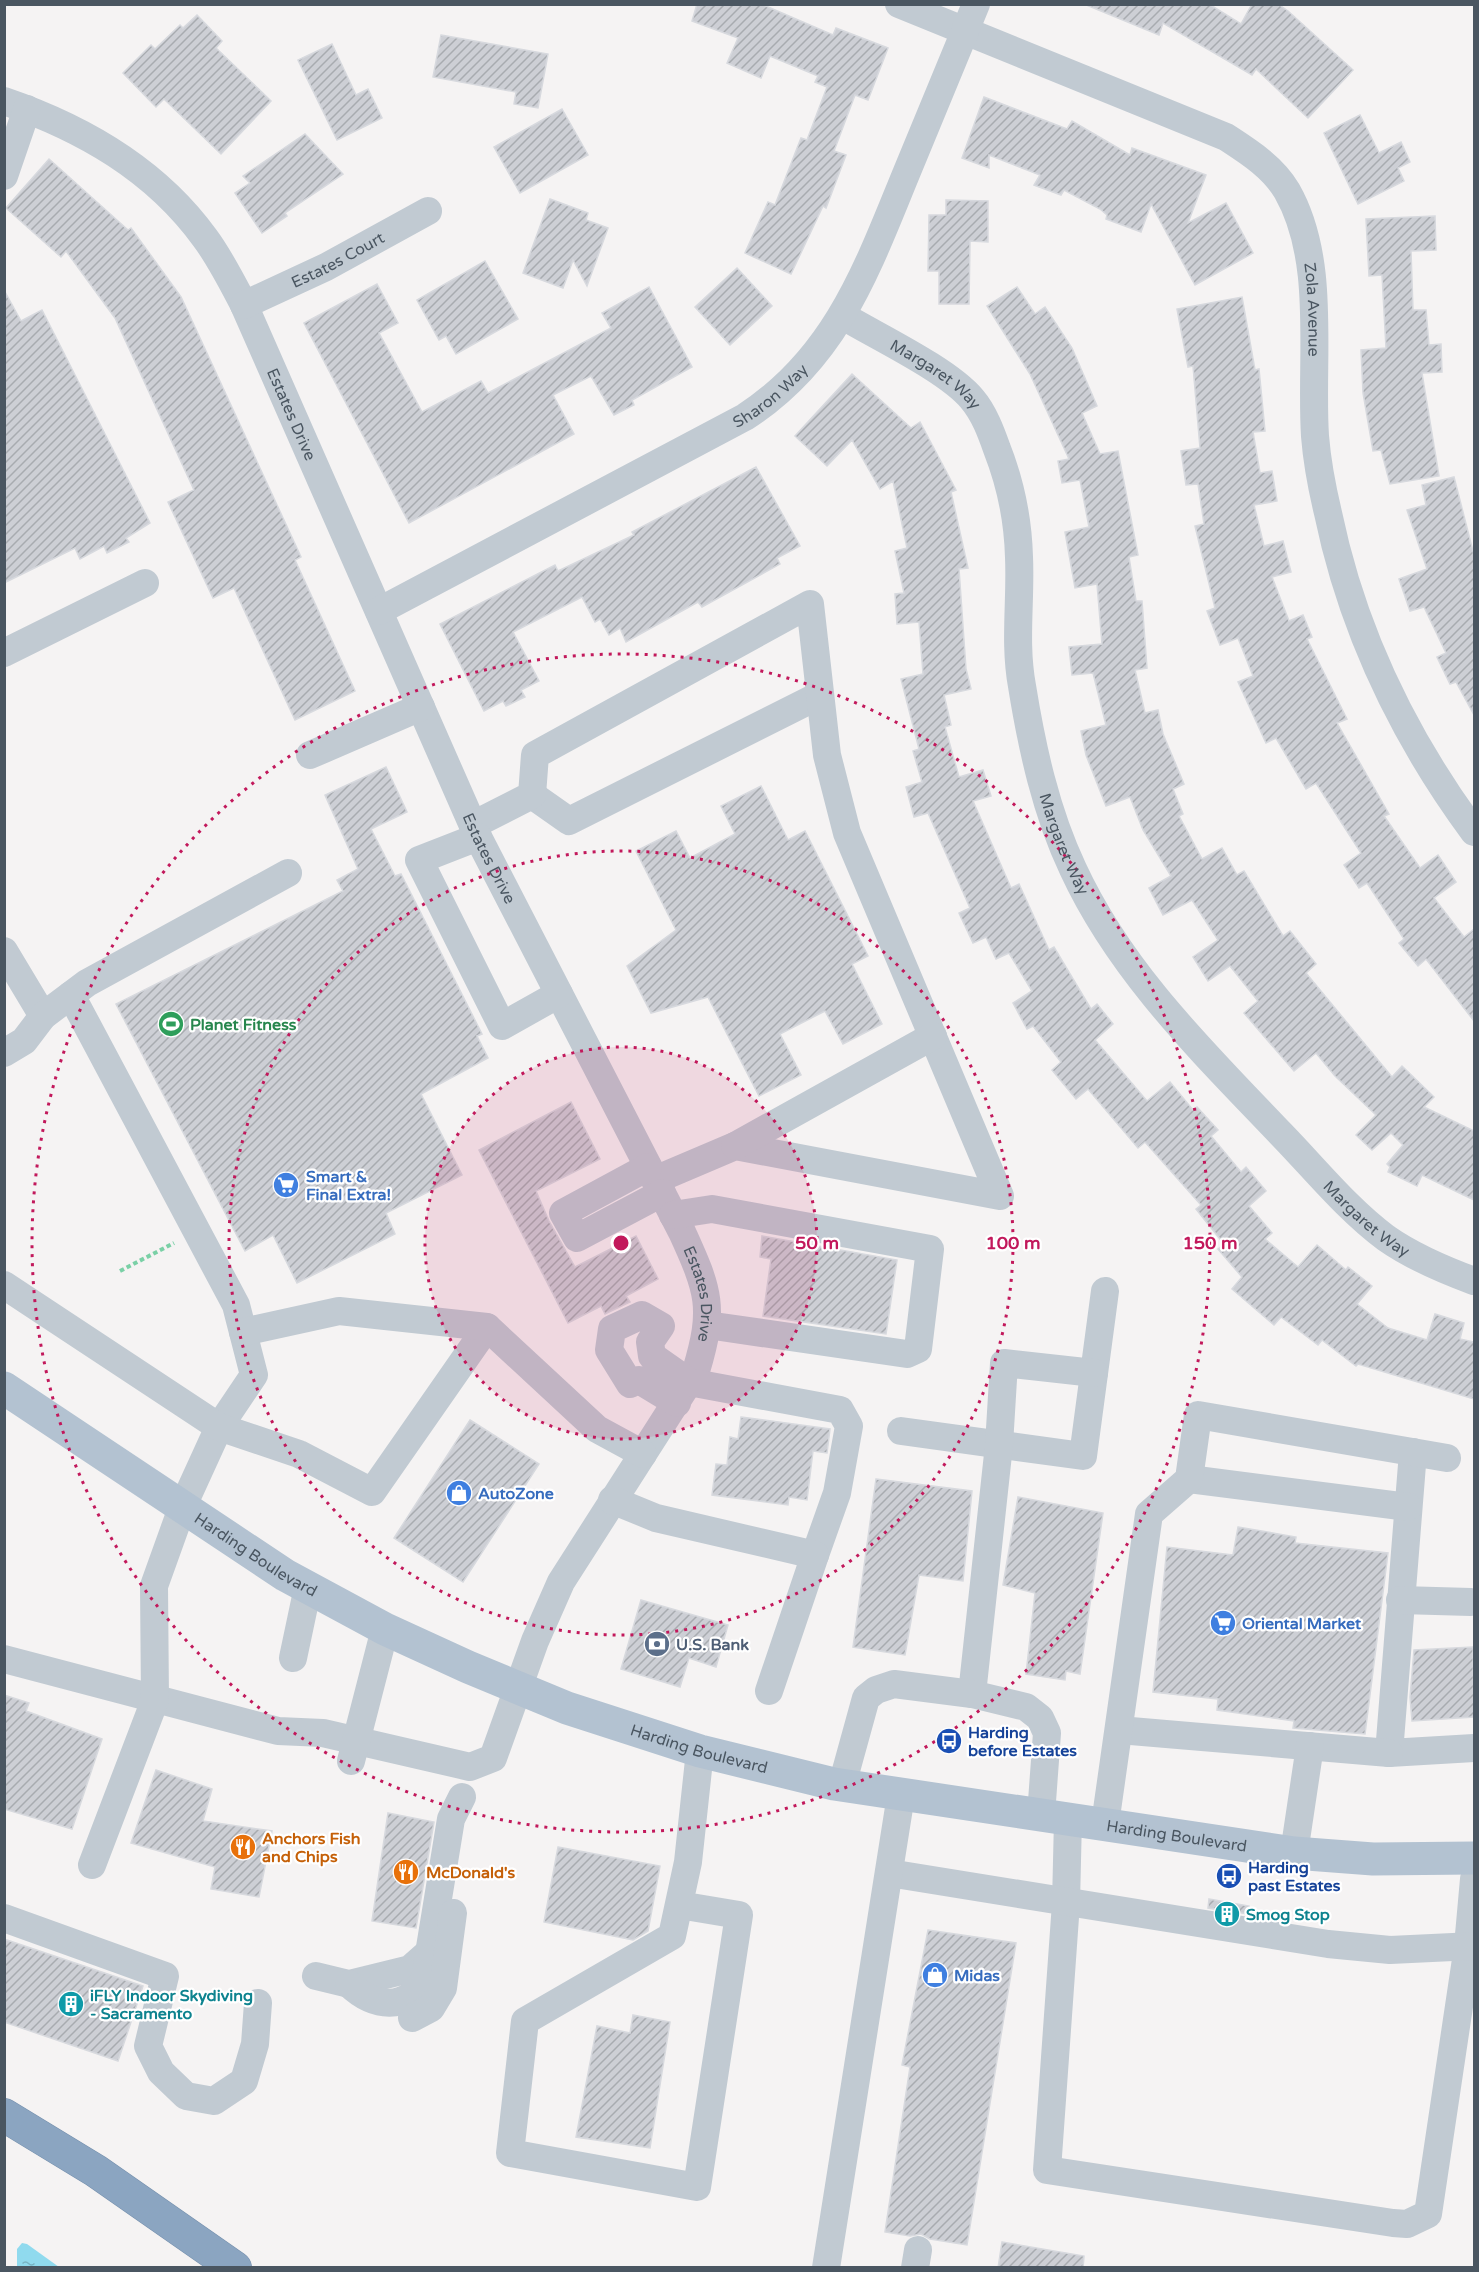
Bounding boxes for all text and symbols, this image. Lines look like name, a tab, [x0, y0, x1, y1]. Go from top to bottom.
street label: Estates Court	[288, 228, 388, 293]
street label: Zola Avenue	[1299, 261, 1324, 357]
street label: Margaret Way	[886, 335, 985, 414]
street label: Sharon Way	[730, 360, 813, 433]
street label: Estates Drive	[262, 365, 320, 464]
street label: Margaret Way	[1034, 791, 1093, 899]
street label: Estates Drive	[458, 810, 520, 907]
sports icon: Planet Fitness	[156, 1009, 186, 1039]
place label: Planet Fitness	[190, 1015, 297, 1035]
place label: Smart & Final Extra!	[306, 1167, 391, 1205]
supermarket icon: Smart & Final Extra!	[271, 1170, 301, 1200]
street label: Margaret Way	[1319, 1177, 1413, 1262]
text: 50 m	[795, 1232, 839, 1254]
text: 100 m	[985, 1232, 1041, 1254]
text: 150 m	[1182, 1232, 1238, 1254]
centre of rings	[611, 1233, 631, 1253]
street label: Estates Drive	[679, 1243, 716, 1344]
shop icon: AutoZone	[444, 1478, 474, 1508]
place label: AutoZone	[478, 1484, 554, 1504]
street label: Harding Boulevard	[190, 1508, 320, 1602]
supermarket icon: Oriental Market	[1208, 1608, 1238, 1638]
place label: Oriental Market	[1242, 1614, 1362, 1634]
bank icon: U.S. Bank	[642, 1629, 672, 1659]
place label: U.S. Bank	[676, 1635, 749, 1655]
street label: Harding Boulevard	[628, 1720, 770, 1778]
place label: Harding before Estates	[968, 1723, 1077, 1761]
bus stop icon: Harding before Estates	[934, 1726, 964, 1756]
street label: Harding Boulevard	[1105, 1816, 1248, 1857]
place label: Anchors Fish and Chips	[262, 1829, 361, 1867]
restaurant icon: Anchors Fish and Chips	[228, 1832, 258, 1862]
restaurant icon: McDonald's	[391, 1857, 421, 1887]
place label: Harding past Estates	[1248, 1858, 1341, 1896]
bus stop icon: Harding past Estates	[1214, 1861, 1244, 1891]
place label: McDonald's	[426, 1863, 516, 1883]
building icon: Smog Stop	[1212, 1899, 1242, 1929]
place label: Smog Stop	[1246, 1905, 1330, 1925]
shop icon: Midas	[920, 1960, 950, 1990]
place label: Midas	[954, 1966, 1000, 1986]
place label: iFLY Indoor Skydiving - Sacramento	[90, 1986, 253, 2024]
building icon: iFLY Indoor Skydiving - Sacramento	[56, 1989, 86, 2019]

